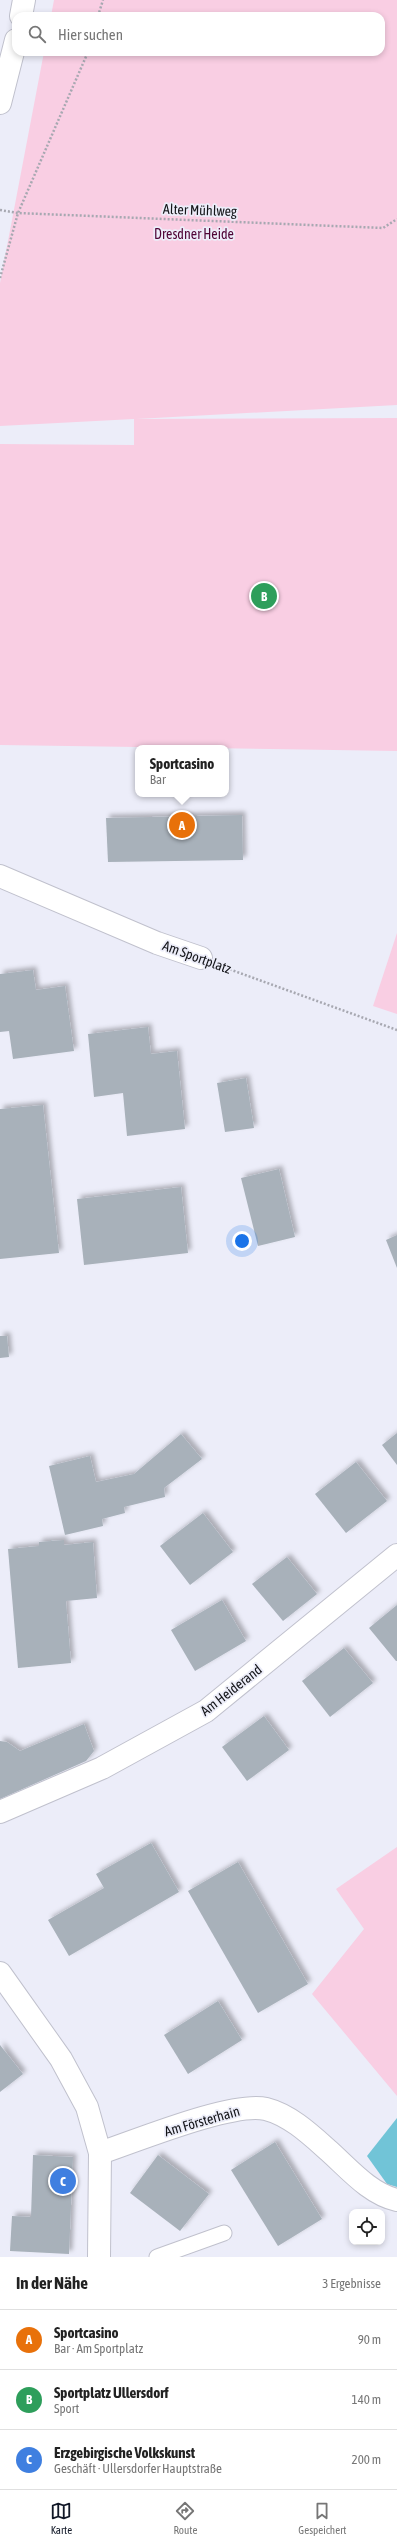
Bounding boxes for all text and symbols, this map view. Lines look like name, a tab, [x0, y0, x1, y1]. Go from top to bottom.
search box	[12, 12, 385, 56]
icon: search	[26, 23, 48, 45]
text: Hier suchen	[58, 26, 123, 43]
street label: Alter Mühlweg	[163, 201, 237, 219]
park label: Dresdner Heide	[154, 226, 234, 242]
pin: B	[251, 581, 277, 611]
popup	[135, 745, 229, 797]
text: Sportcasino	[150, 755, 214, 772]
text: Bar	[150, 772, 166, 787]
pin: A	[169, 810, 195, 840]
street label: Am Sportplatz	[160, 937, 234, 977]
your location	[232, 1231, 252, 1251]
street label: Am Heiderand	[197, 1661, 265, 1719]
street label: Am Försterhain	[163, 2103, 241, 2139]
pin: C	[50, 2166, 76, 2196]
map controls	[349, 2209, 385, 2245]
button: locate	[349, 2209, 385, 2245]
text: In der Nähe	[16, 2273, 88, 2293]
text: 3 Ergebnisse	[322, 2276, 381, 2291]
text: Sportcasino	[54, 2324, 119, 2341]
text: A	[26, 2332, 32, 2347]
text: 90 m	[358, 2332, 381, 2347]
text: Bar · Am Sportplatz	[54, 2341, 143, 2356]
text: Sportplatz Ullersdorf	[54, 2384, 169, 2401]
text: B	[26, 2392, 32, 2407]
text: 140 m	[352, 2392, 381, 2407]
text: Sport	[54, 2401, 79, 2416]
text: Erzgebirgische Volkskunst	[54, 2444, 195, 2461]
text: C	[26, 2452, 32, 2467]
text: 200 m	[352, 2452, 381, 2467]
text: Geschäft · Ullersdorfer Hauptstraße	[54, 2461, 222, 2476]
tab: Karte	[50, 2500, 72, 2536]
tab: Route	[173, 2500, 197, 2536]
tab: Gespeichert	[298, 2500, 347, 2536]

